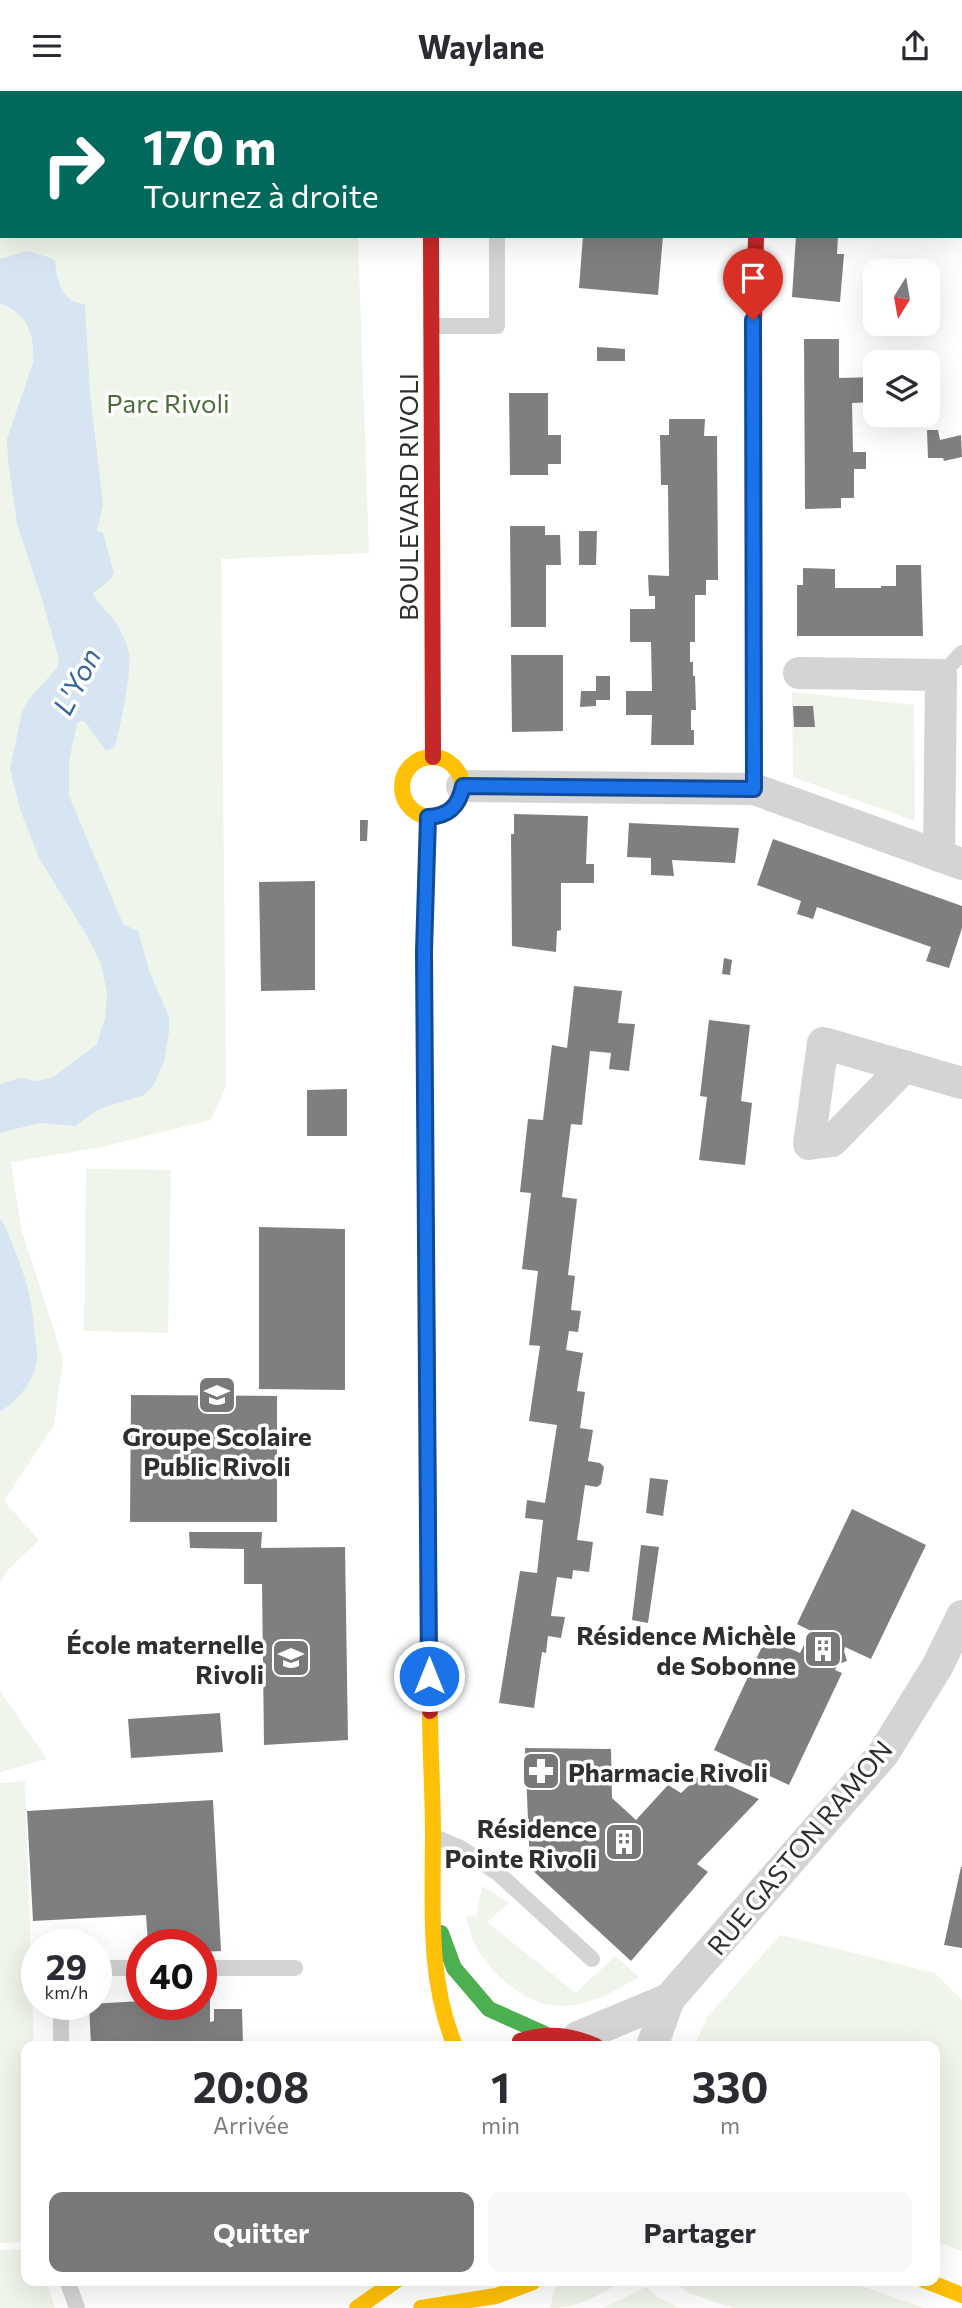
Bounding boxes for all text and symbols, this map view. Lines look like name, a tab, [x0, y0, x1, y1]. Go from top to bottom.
text: Waylane	[418, 26, 544, 66]
icon: menu	[28, 27, 66, 65]
icon: share	[896, 27, 934, 65]
text: 170 m	[143, 115, 276, 175]
icon: right	[28, 119, 119, 210]
text: Tournez à droite	[143, 175, 379, 215]
pin	[723, 248, 783, 320]
icon: arrive	[734, 259, 772, 297]
north arrow	[863, 259, 940, 336]
map controls	[863, 259, 940, 427]
button: layers	[863, 350, 940, 427]
street label: BOULEVARD RIVOLI	[392, 373, 423, 621]
park label: Parc Rivoli	[106, 387, 230, 418]
water label: L'Yon	[45, 642, 107, 720]
school or university icon: Groupe Scolaire Public Rivoli	[196, 1374, 238, 1416]
place label: Groupe Scolaire Public Rivoli	[122, 1420, 312, 1481]
place label: Résidence Michèle de Sobonne	[576, 1619, 796, 1680]
place label: École maternelle Rivoli	[66, 1628, 264, 1689]
building icon: Résidence Michèle de Sobonne	[802, 1628, 844, 1670]
school or university icon: École maternelle Rivoli	[270, 1637, 312, 1679]
position arrow	[392, 1639, 466, 1713]
street label: RUE GASTON RAMON	[700, 1733, 898, 1961]
pharmacy icon: Pharmacie Rivoli	[520, 1750, 562, 1792]
place label: Pharmacie Rivoli	[568, 1756, 768, 1787]
place label: Résidence Pointe Rivoli	[444, 1812, 597, 1873]
building icon: Résidence Pointe Rivoli	[603, 1821, 645, 1863]
speed limit sign: 40	[126, 1929, 217, 2020]
text: 29	[46, 1944, 87, 1987]
text: km/h	[45, 1981, 88, 2003]
text: 20:08	[193, 2060, 309, 2112]
text: 1	[491, 2060, 510, 2112]
text: 330	[692, 2060, 768, 2112]
text: Arrivée	[213, 2111, 289, 2139]
text: min	[481, 2111, 520, 2139]
text: m	[720, 2111, 740, 2139]
button: Quitter	[49, 2192, 474, 2272]
button: Partager	[488, 2192, 912, 2272]

